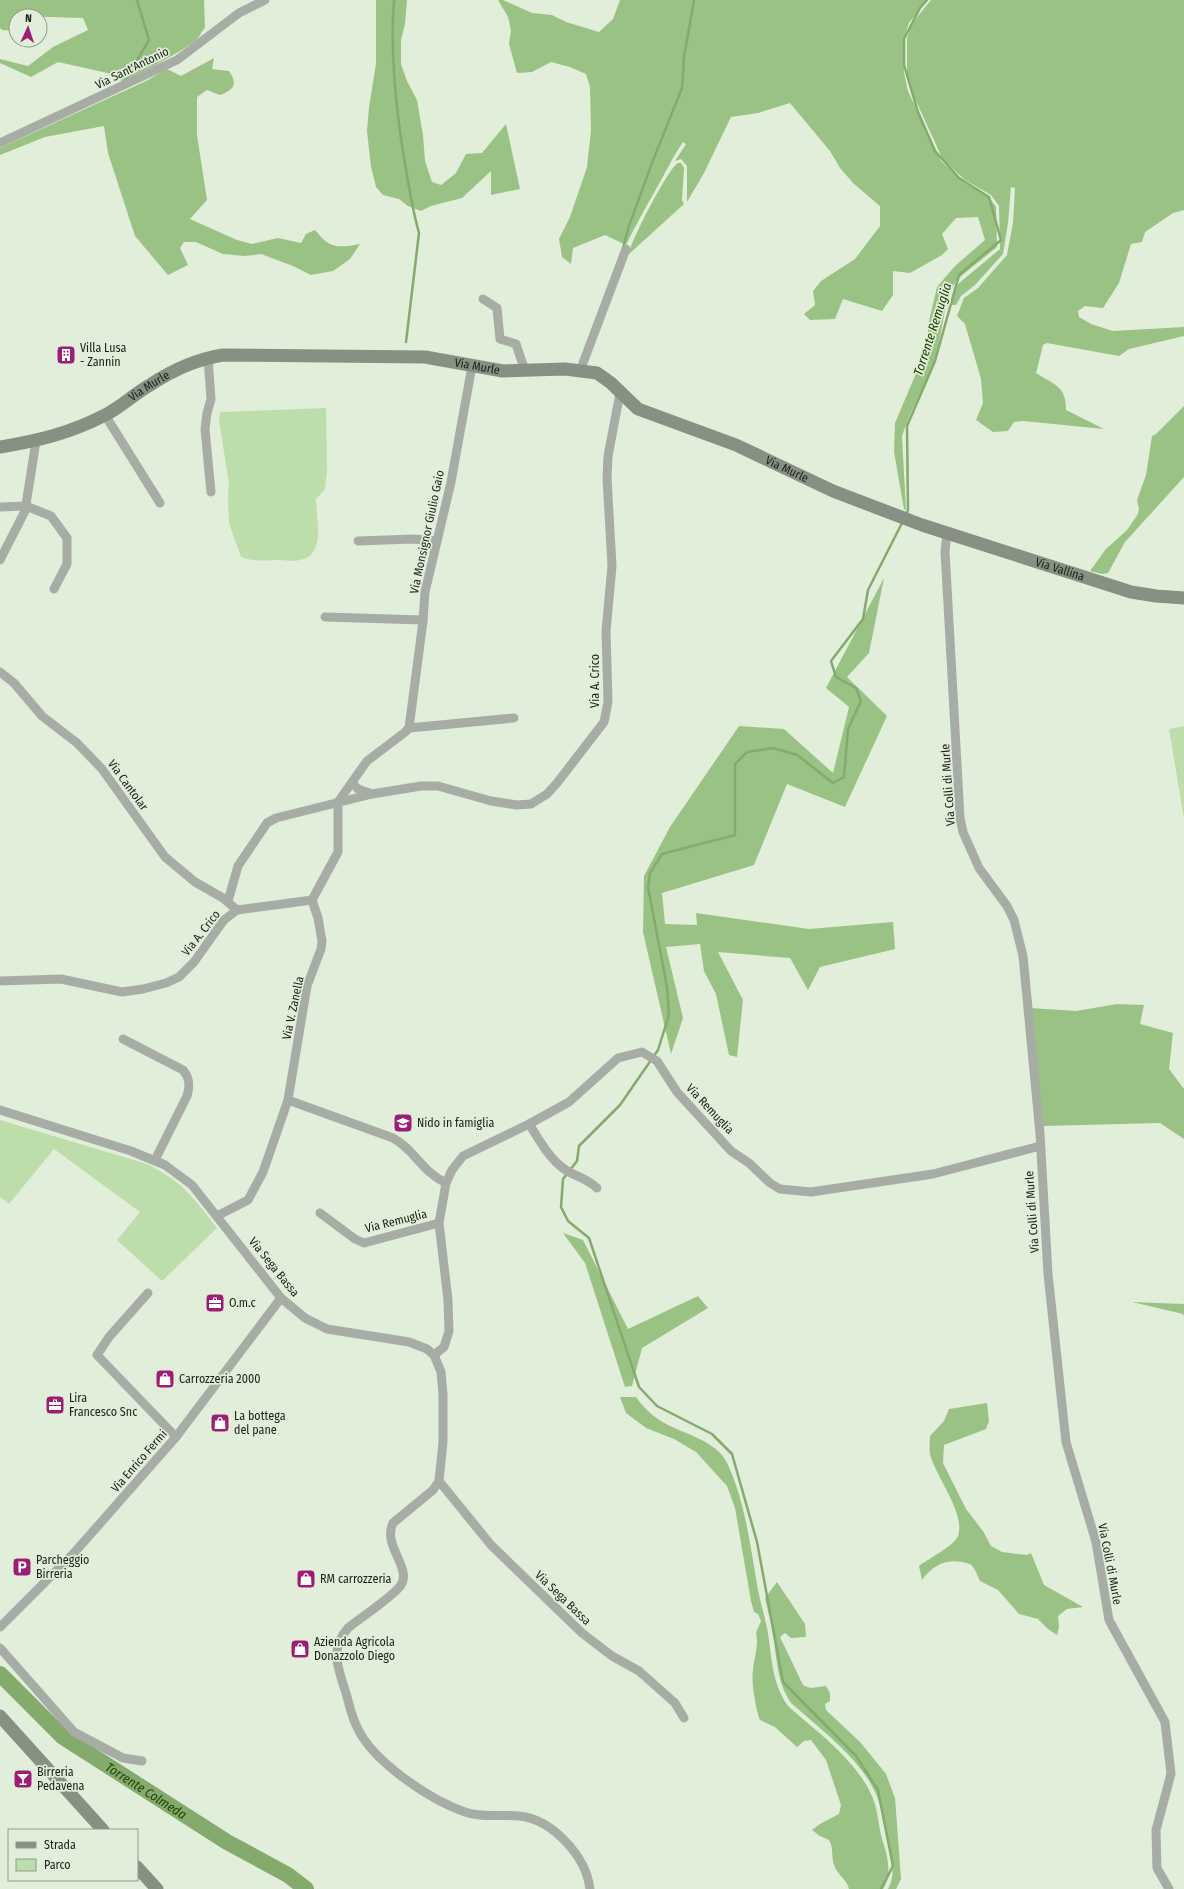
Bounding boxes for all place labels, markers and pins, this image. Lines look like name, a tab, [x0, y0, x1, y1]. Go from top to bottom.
place label: Villa Lusa - Zannin	[80, 341, 127, 369]
building icon: Villa Lusa - Zannin	[55, 344, 77, 366]
school or university icon: Nido in famiglia	[392, 1112, 414, 1134]
place label: Nido in famiglia	[417, 1116, 494, 1130]
office icon: O.m.c	[204, 1292, 226, 1314]
place label: O.m.c	[229, 1296, 256, 1310]
shop icon: Carrozzeria 2000	[154, 1368, 176, 1390]
place label: Carrozzeria 2000	[179, 1372, 260, 1386]
place label: Lira Francesco Snc	[69, 1391, 137, 1419]
office icon: Lira Francesco Snc	[44, 1394, 66, 1416]
place label: La bottega del pane	[234, 1409, 286, 1437]
shop icon: La bottega del pane	[209, 1412, 231, 1434]
place label: Parcheggio Birreria	[36, 1553, 89, 1581]
parking icon: Parcheggio Birreria	[11, 1556, 33, 1578]
shop icon: RM carrozzeria	[295, 1568, 317, 1590]
place label: RM carrozzeria	[320, 1572, 392, 1586]
place label: Azienda Agricola Donazzolo Diego	[314, 1635, 395, 1663]
shop icon: Azienda Agricola Donazzolo Diego	[289, 1638, 311, 1660]
place label: Birreria Pedavena	[37, 1765, 85, 1793]
bar icon: Birreria Pedavena	[12, 1768, 34, 1790]

